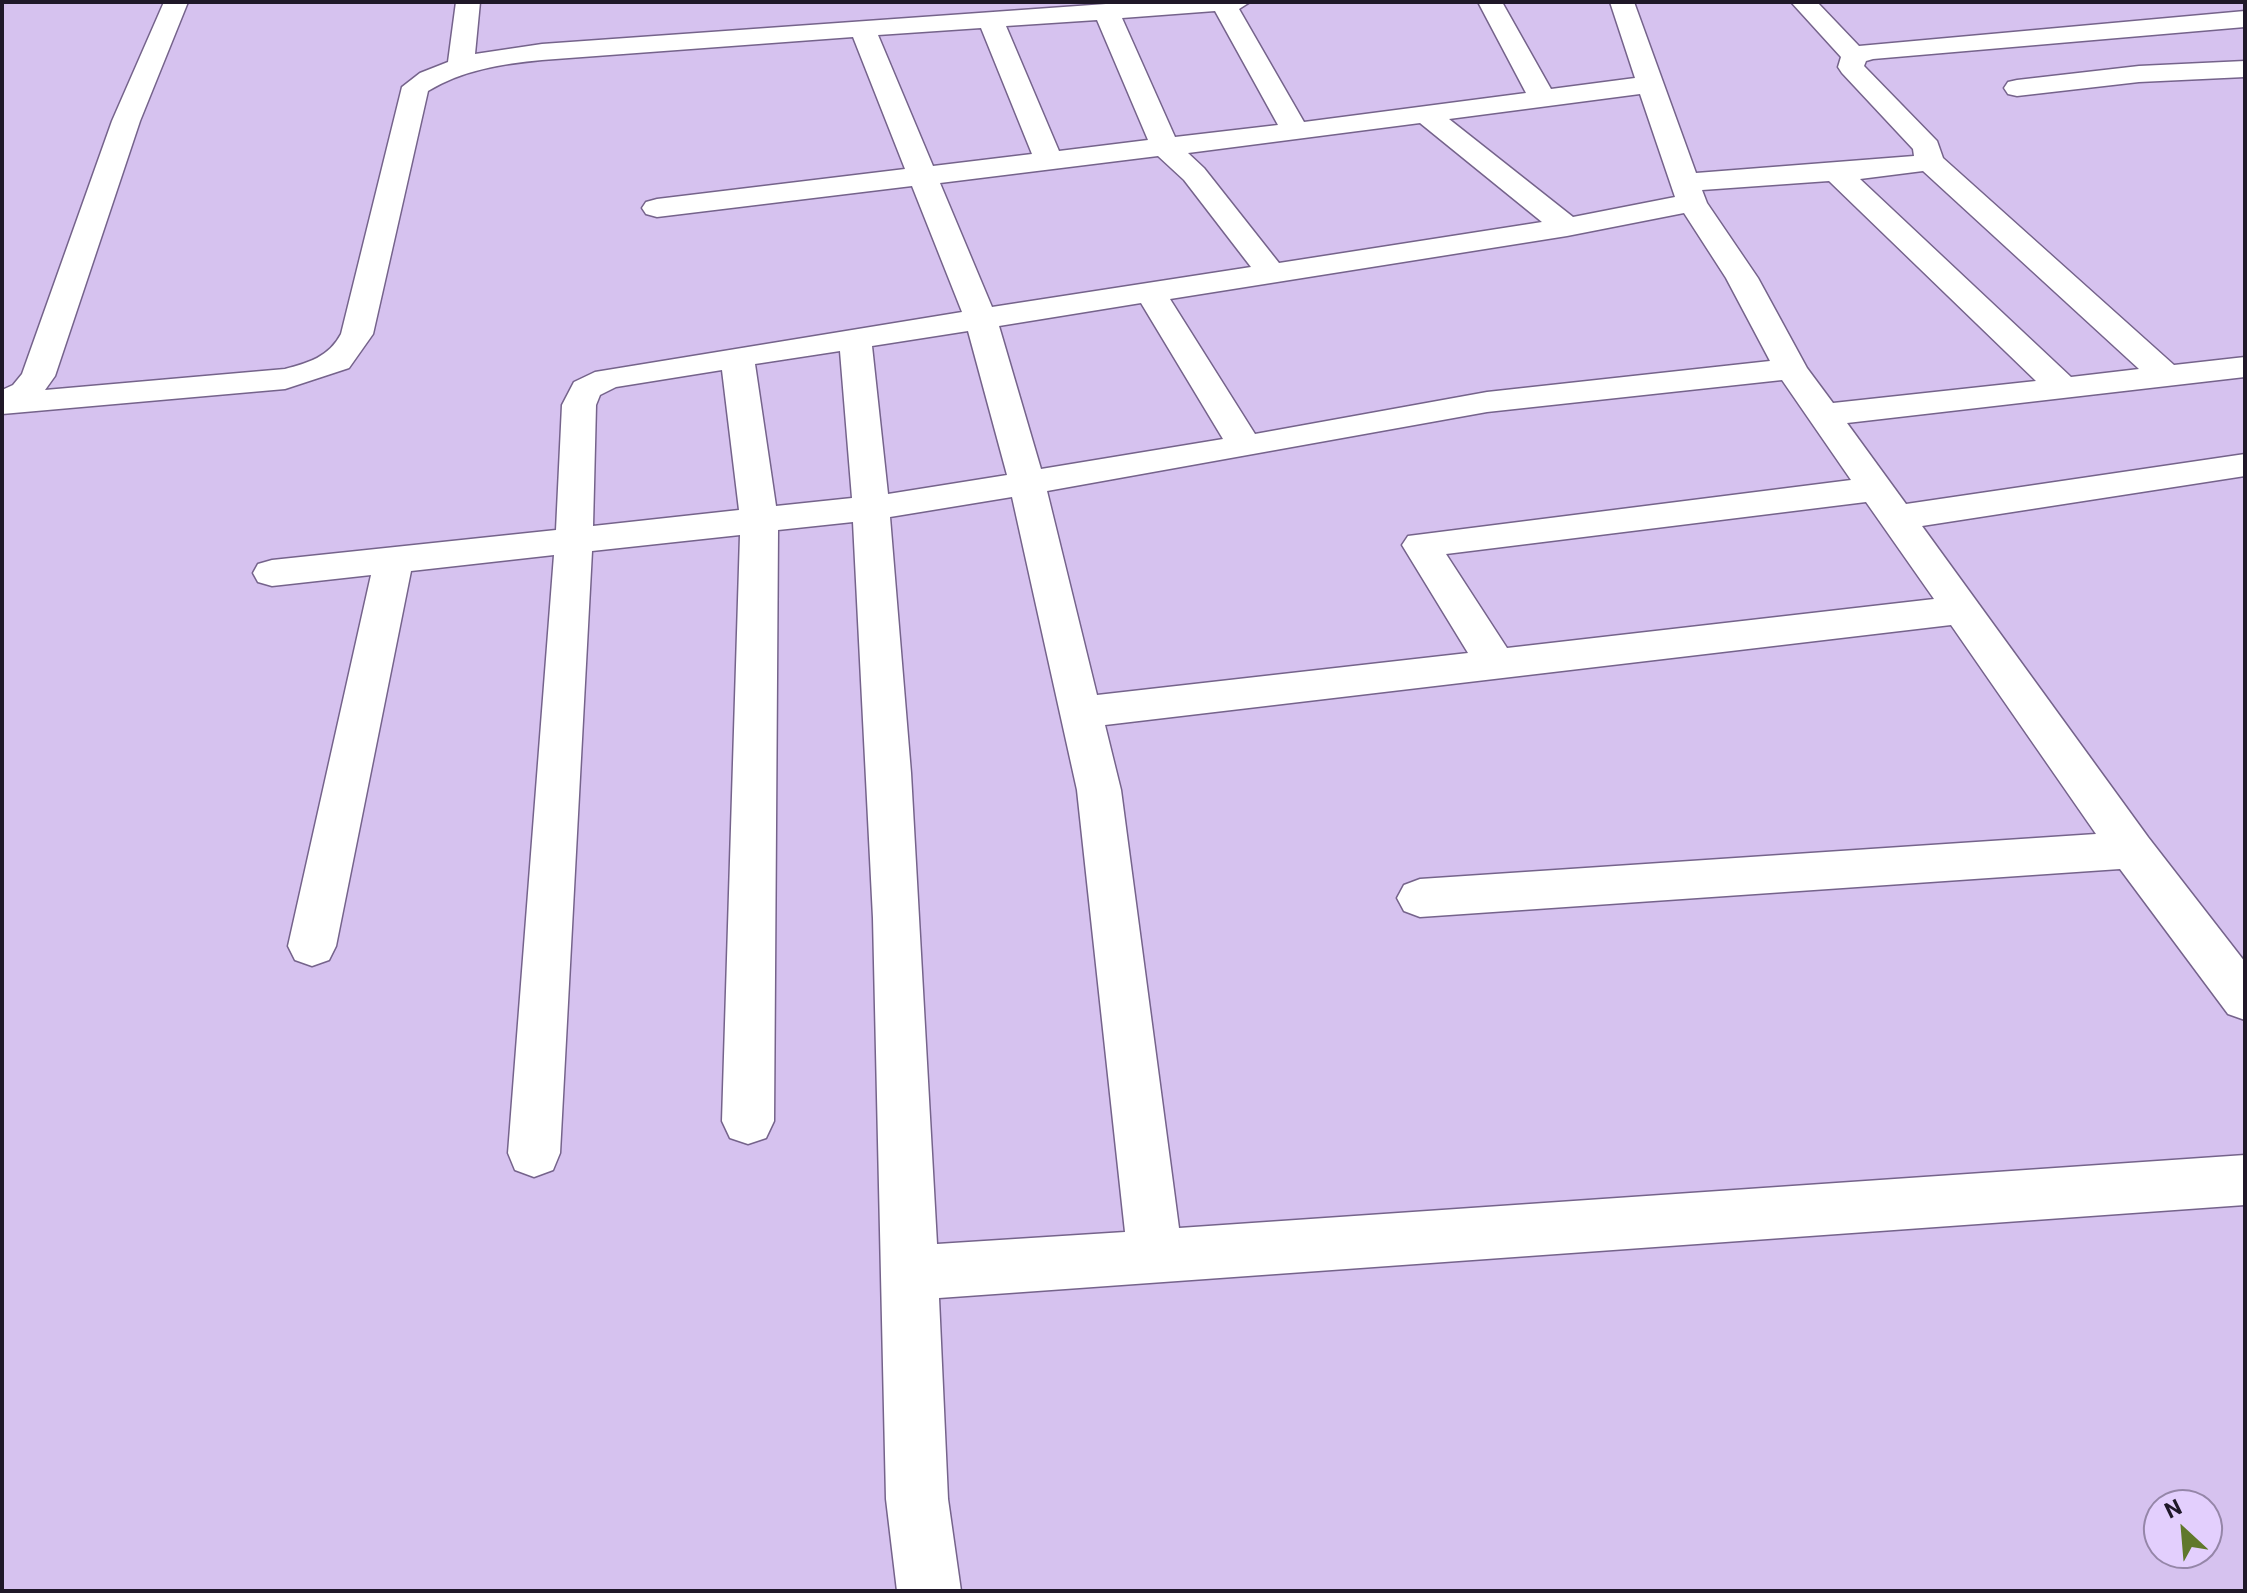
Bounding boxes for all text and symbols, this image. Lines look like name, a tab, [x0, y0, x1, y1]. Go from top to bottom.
north arrow	[2143, 1489, 2223, 1569]
text: N	[2161, 1494, 2186, 1523]

